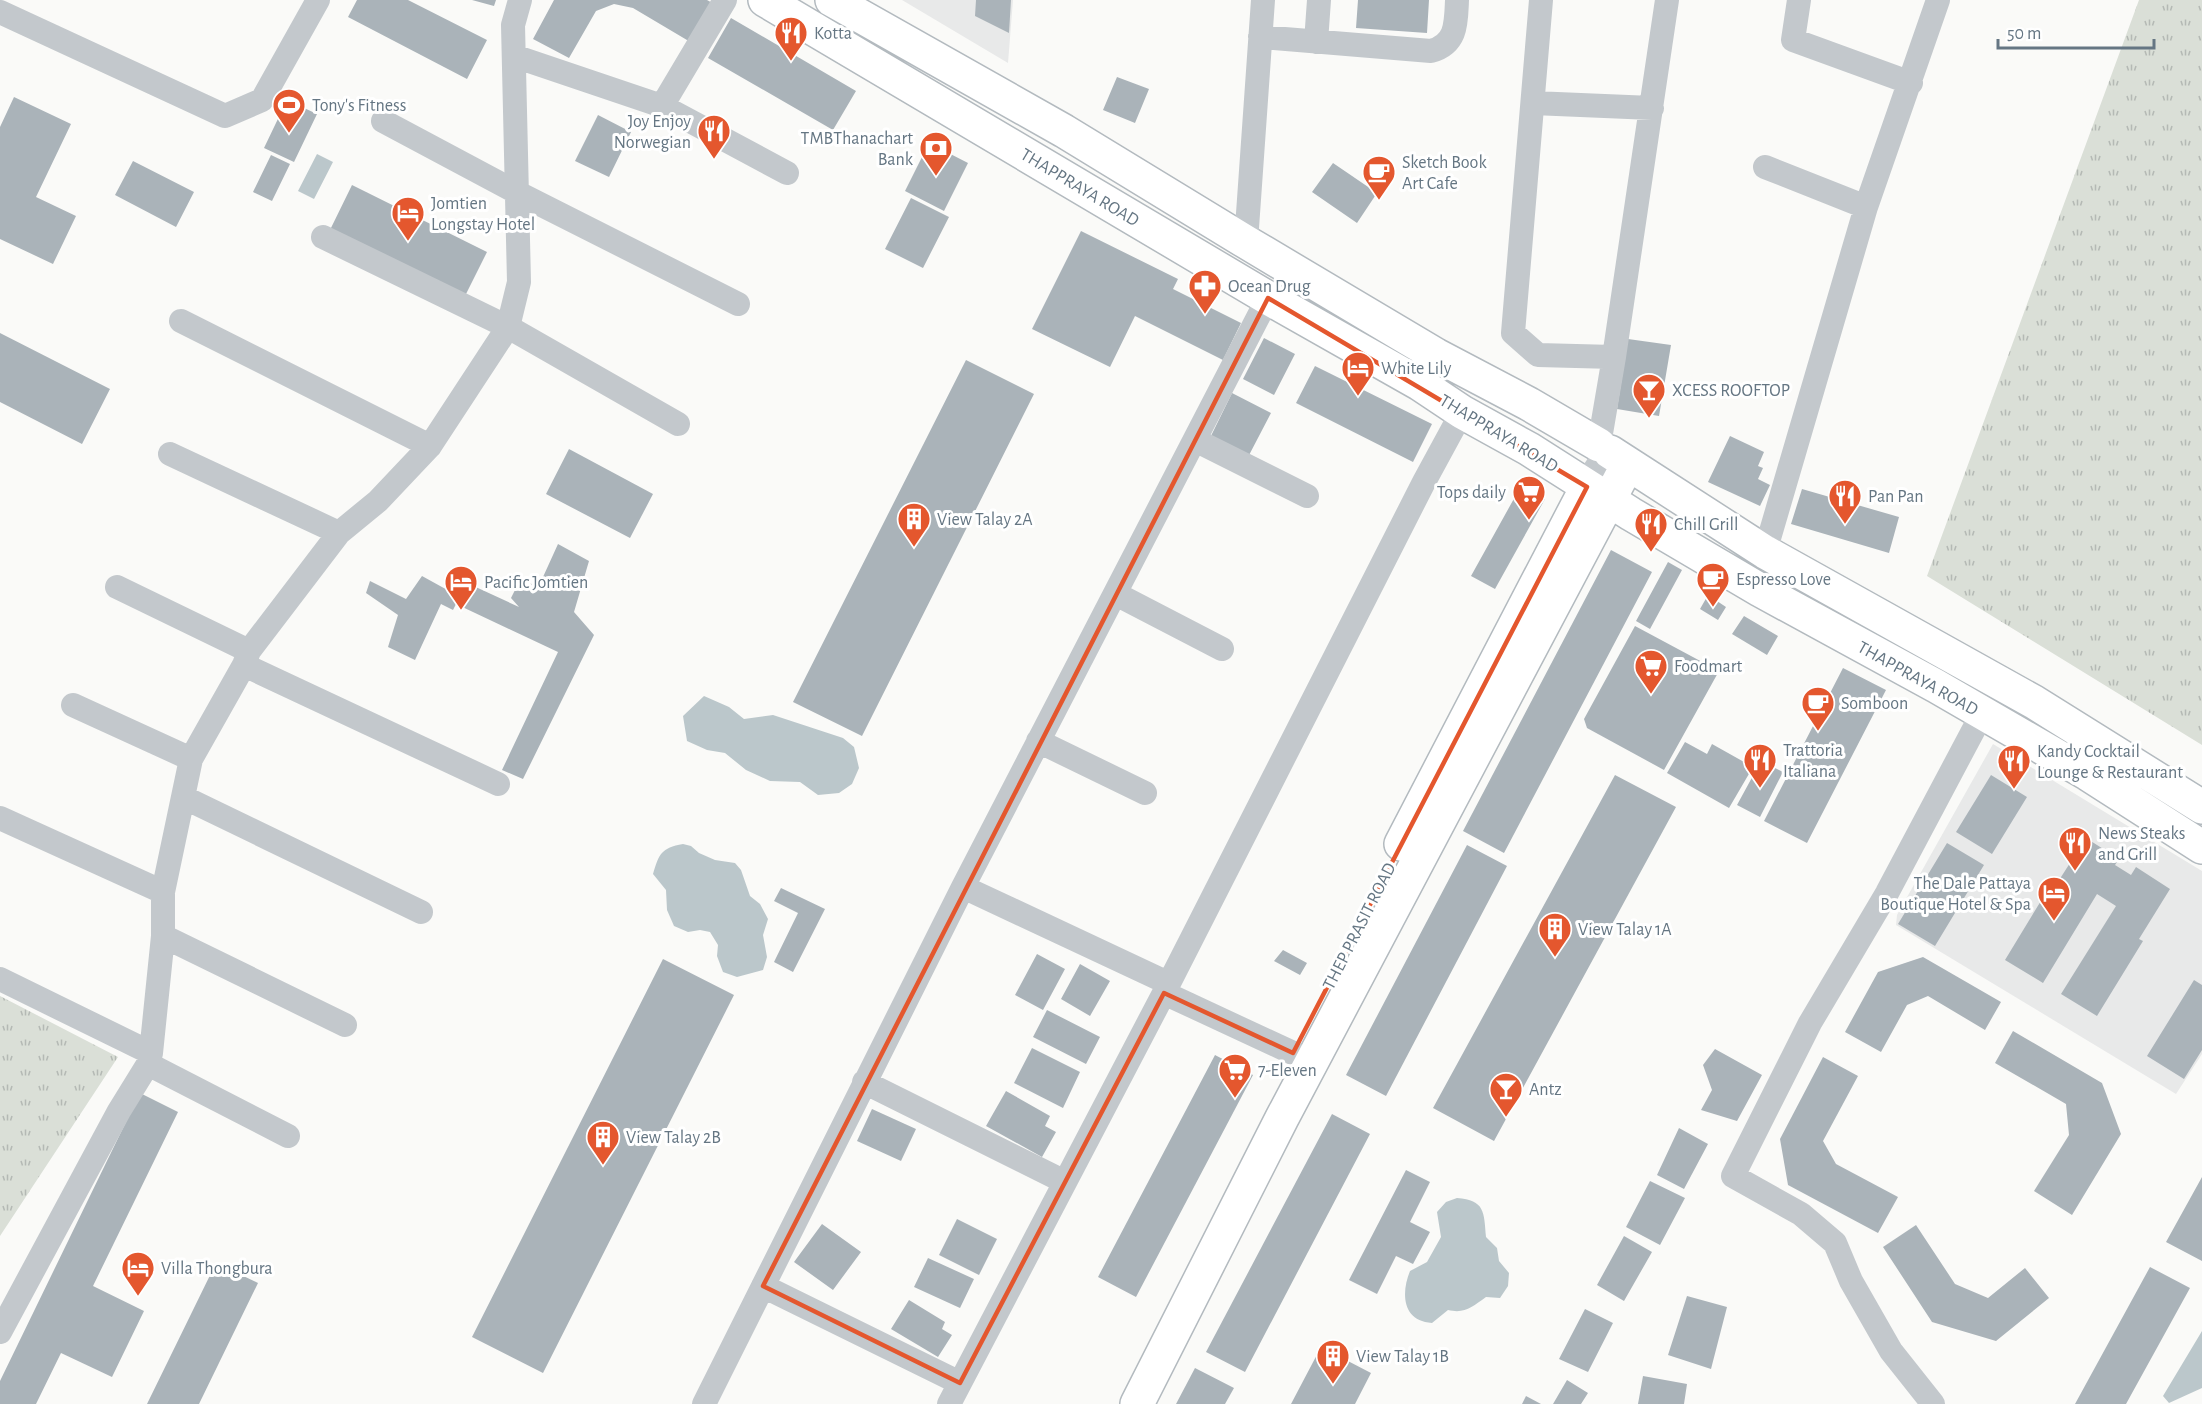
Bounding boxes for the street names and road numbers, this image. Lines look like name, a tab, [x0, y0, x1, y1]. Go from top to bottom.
street label: THAPPRAYA ROAD	[1017, 145, 1142, 230]
street label: THAPPRAYA ROAD	[1436, 391, 1561, 476]
street label: THAPPRAYA ROAD	[1854, 638, 1981, 719]
street label: THEP PRASIT ROAD	[1320, 860, 1400, 993]

